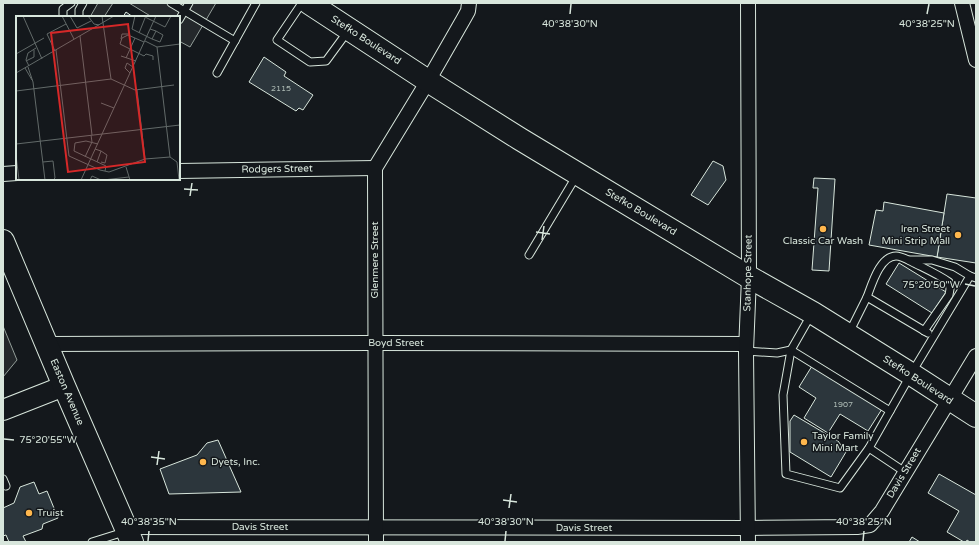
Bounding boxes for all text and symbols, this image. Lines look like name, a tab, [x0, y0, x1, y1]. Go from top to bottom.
street label: Stefko Boulevard	[329, 13, 403, 67]
inset map	[16, 16, 180, 180]
text: 40°38'30"N	[542, 18, 598, 30]
text: 40°38'25"N	[899, 18, 955, 30]
house number: 2115	[271, 84, 291, 93]
street label: Rodgers Street	[241, 162, 313, 176]
street label: Stefko Boulevard	[603, 186, 679, 238]
street label: Glenmere Street	[369, 221, 381, 299]
place label: Iren Street Mini Strip Mall	[882, 223, 950, 247]
marker: Classic Car Wash	[818, 224, 828, 234]
marker: Iren Street Mini Strip Mall	[953, 230, 963, 240]
street label: Stanhope Street	[741, 234, 755, 311]
place label: Classic Car Wash	[783, 235, 863, 247]
text: 75°20'50"W	[902, 279, 960, 291]
street label: Boyd Street	[368, 337, 424, 349]
street label: Stefko Boulevard	[881, 353, 955, 407]
street label: Easton Avenue	[48, 357, 87, 427]
house number: 1907	[833, 400, 853, 409]
place label: Taylor Family Mini Mart	[812, 430, 874, 454]
text: 75°20'55"W	[19, 434, 77, 446]
marker: Taylor Family Mini Mart	[799, 437, 809, 447]
street label: Davis Street	[884, 445, 924, 500]
place label: Dyets, Inc.	[211, 456, 260, 468]
marker: Dyets, Inc.	[198, 457, 208, 467]
place label: Truist	[37, 507, 64, 519]
marker: Truist	[24, 508, 34, 518]
text: 40°38'35"N	[121, 516, 177, 528]
text: 40°38'30"N	[478, 516, 534, 528]
text: 40°38'25"N	[836, 516, 892, 528]
street label: Davis Street	[232, 521, 289, 533]
street label: Davis Street	[556, 522, 613, 534]

